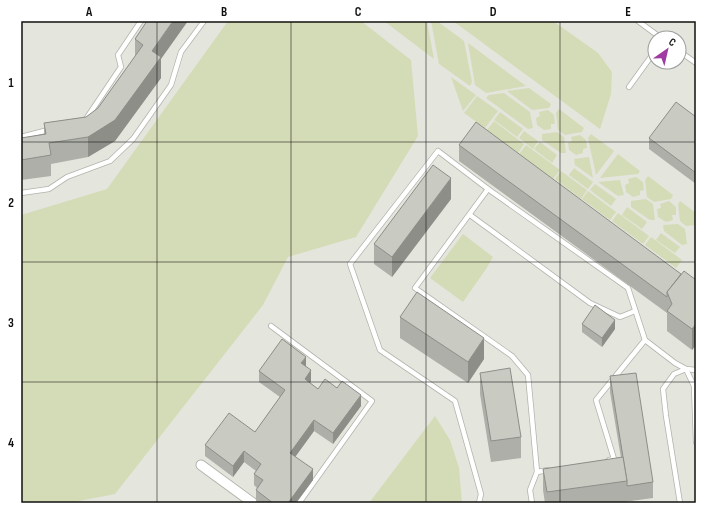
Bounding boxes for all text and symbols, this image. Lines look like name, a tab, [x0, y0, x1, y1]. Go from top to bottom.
text: A	[85, 4, 93, 20]
text: B	[221, 4, 227, 20]
text: C	[355, 4, 362, 20]
text: D	[490, 4, 497, 20]
text: E	[625, 4, 631, 20]
north arrow	[647, 30, 687, 70]
text: С	[666, 35, 679, 49]
text: 1	[8, 75, 14, 91]
text: 2	[8, 195, 14, 211]
text: 3	[8, 315, 14, 331]
text: 4	[8, 435, 14, 451]

